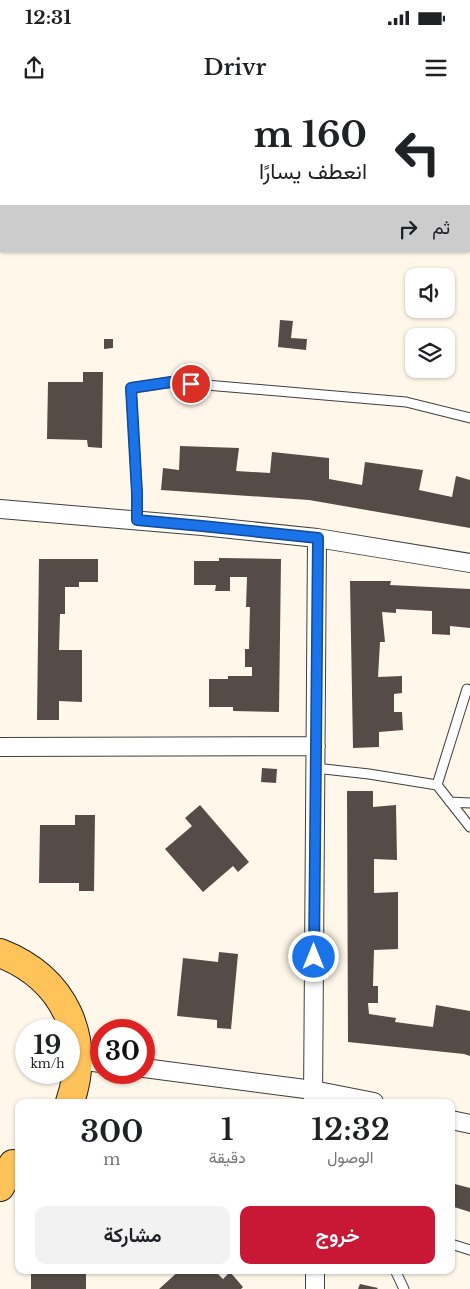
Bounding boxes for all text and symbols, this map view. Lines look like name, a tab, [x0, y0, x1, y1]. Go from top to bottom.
text: 12:31	[25, 6, 71, 29]
icon: share	[20, 54, 48, 82]
text: Drivr	[204, 54, 266, 81]
icon: menu	[422, 54, 450, 82]
text: 160 m	[254, 113, 367, 156]
icon: left	[385, 120, 450, 185]
text: انعطف يسارًا	[259, 158, 367, 185]
icon: right	[394, 215, 422, 243]
text: ثم	[432, 216, 450, 239]
map controls	[405, 268, 455, 378]
button: sound	[405, 268, 455, 318]
button: layers	[405, 328, 455, 378]
pin	[170, 363, 212, 405]
icon: arrive	[177, 370, 205, 398]
position arrow	[287, 930, 339, 982]
speed limit sign: 30	[90, 1019, 155, 1084]
text: 19	[34, 1030, 61, 1061]
text: km/h	[30, 1056, 65, 1071]
text: 1	[221, 1111, 234, 1148]
text: 12:32	[311, 1111, 390, 1148]
text: 300	[80, 1113, 144, 1150]
text: دقيقة	[209, 1147, 246, 1167]
text: الوصول	[327, 1147, 373, 1167]
text: m	[103, 1149, 120, 1169]
button: مشاركة	[35, 1206, 230, 1264]
button: خروج	[240, 1206, 435, 1264]

